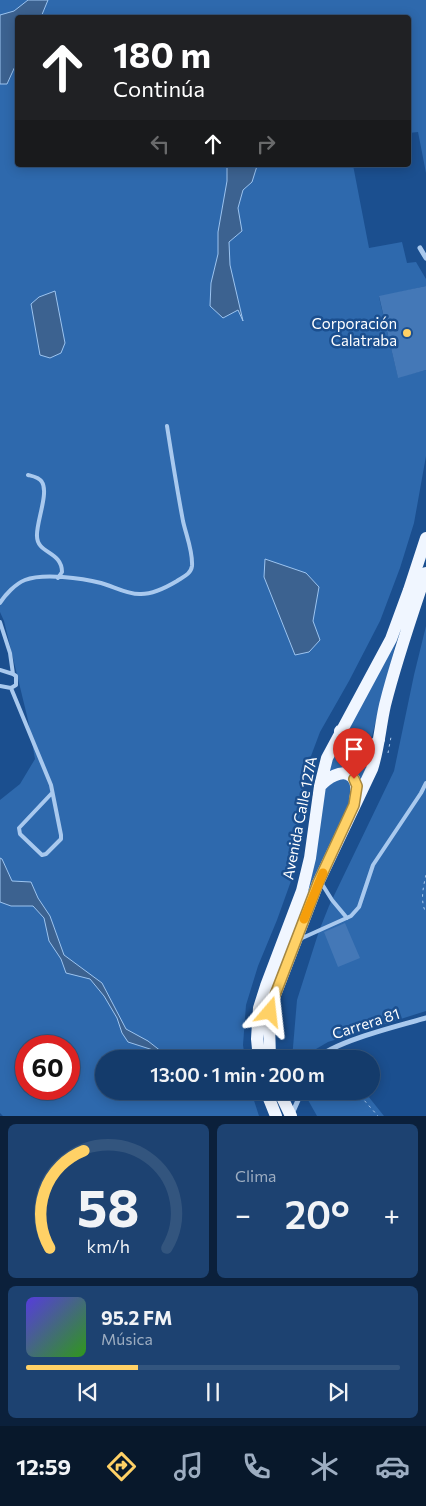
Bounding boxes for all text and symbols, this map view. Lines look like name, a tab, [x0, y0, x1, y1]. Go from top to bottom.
text: 180 m	[113, 32, 211, 75]
icon: ahead	[30, 35, 95, 100]
text: Continúa	[113, 75, 205, 102]
icon: left	[146, 130, 174, 158]
icon: ahead	[199, 130, 227, 158]
icon: right	[252, 130, 280, 158]
place label: Corporación Calatraba	[311, 314, 397, 349]
marker: Corporación Calatraba	[401, 327, 413, 339]
pin	[333, 728, 375, 779]
icon: arrive	[340, 735, 368, 763]
street label: Avenida Calle 127A	[278, 755, 320, 881]
position arrow	[243, 985, 295, 1037]
street label: Carrera 81	[330, 1004, 402, 1042]
speed limit sign: 60	[15, 1035, 80, 1100]
text: 13:00 · 1 min · 200 m	[150, 1063, 325, 1086]
text: Clima	[235, 1166, 276, 1185]
text: 58	[77, 1174, 140, 1238]
text: 20°	[285, 1190, 350, 1237]
text: −	[235, 1197, 251, 1231]
text: +	[384, 1197, 400, 1231]
text: km/h	[87, 1235, 130, 1257]
text: 95.2 FM	[101, 1306, 172, 1329]
text: Música	[101, 1329, 153, 1348]
icon: previous	[74, 1378, 102, 1406]
icon: pause	[199, 1378, 227, 1406]
icon: next	[324, 1378, 352, 1406]
icon: directions	[104, 1449, 139, 1484]
icon: music	[171, 1449, 206, 1484]
icon: phone	[239, 1449, 274, 1484]
icon: climate	[307, 1449, 342, 1484]
icon: car	[375, 1449, 410, 1484]
text: 12:59	[16, 1453, 71, 1480]

